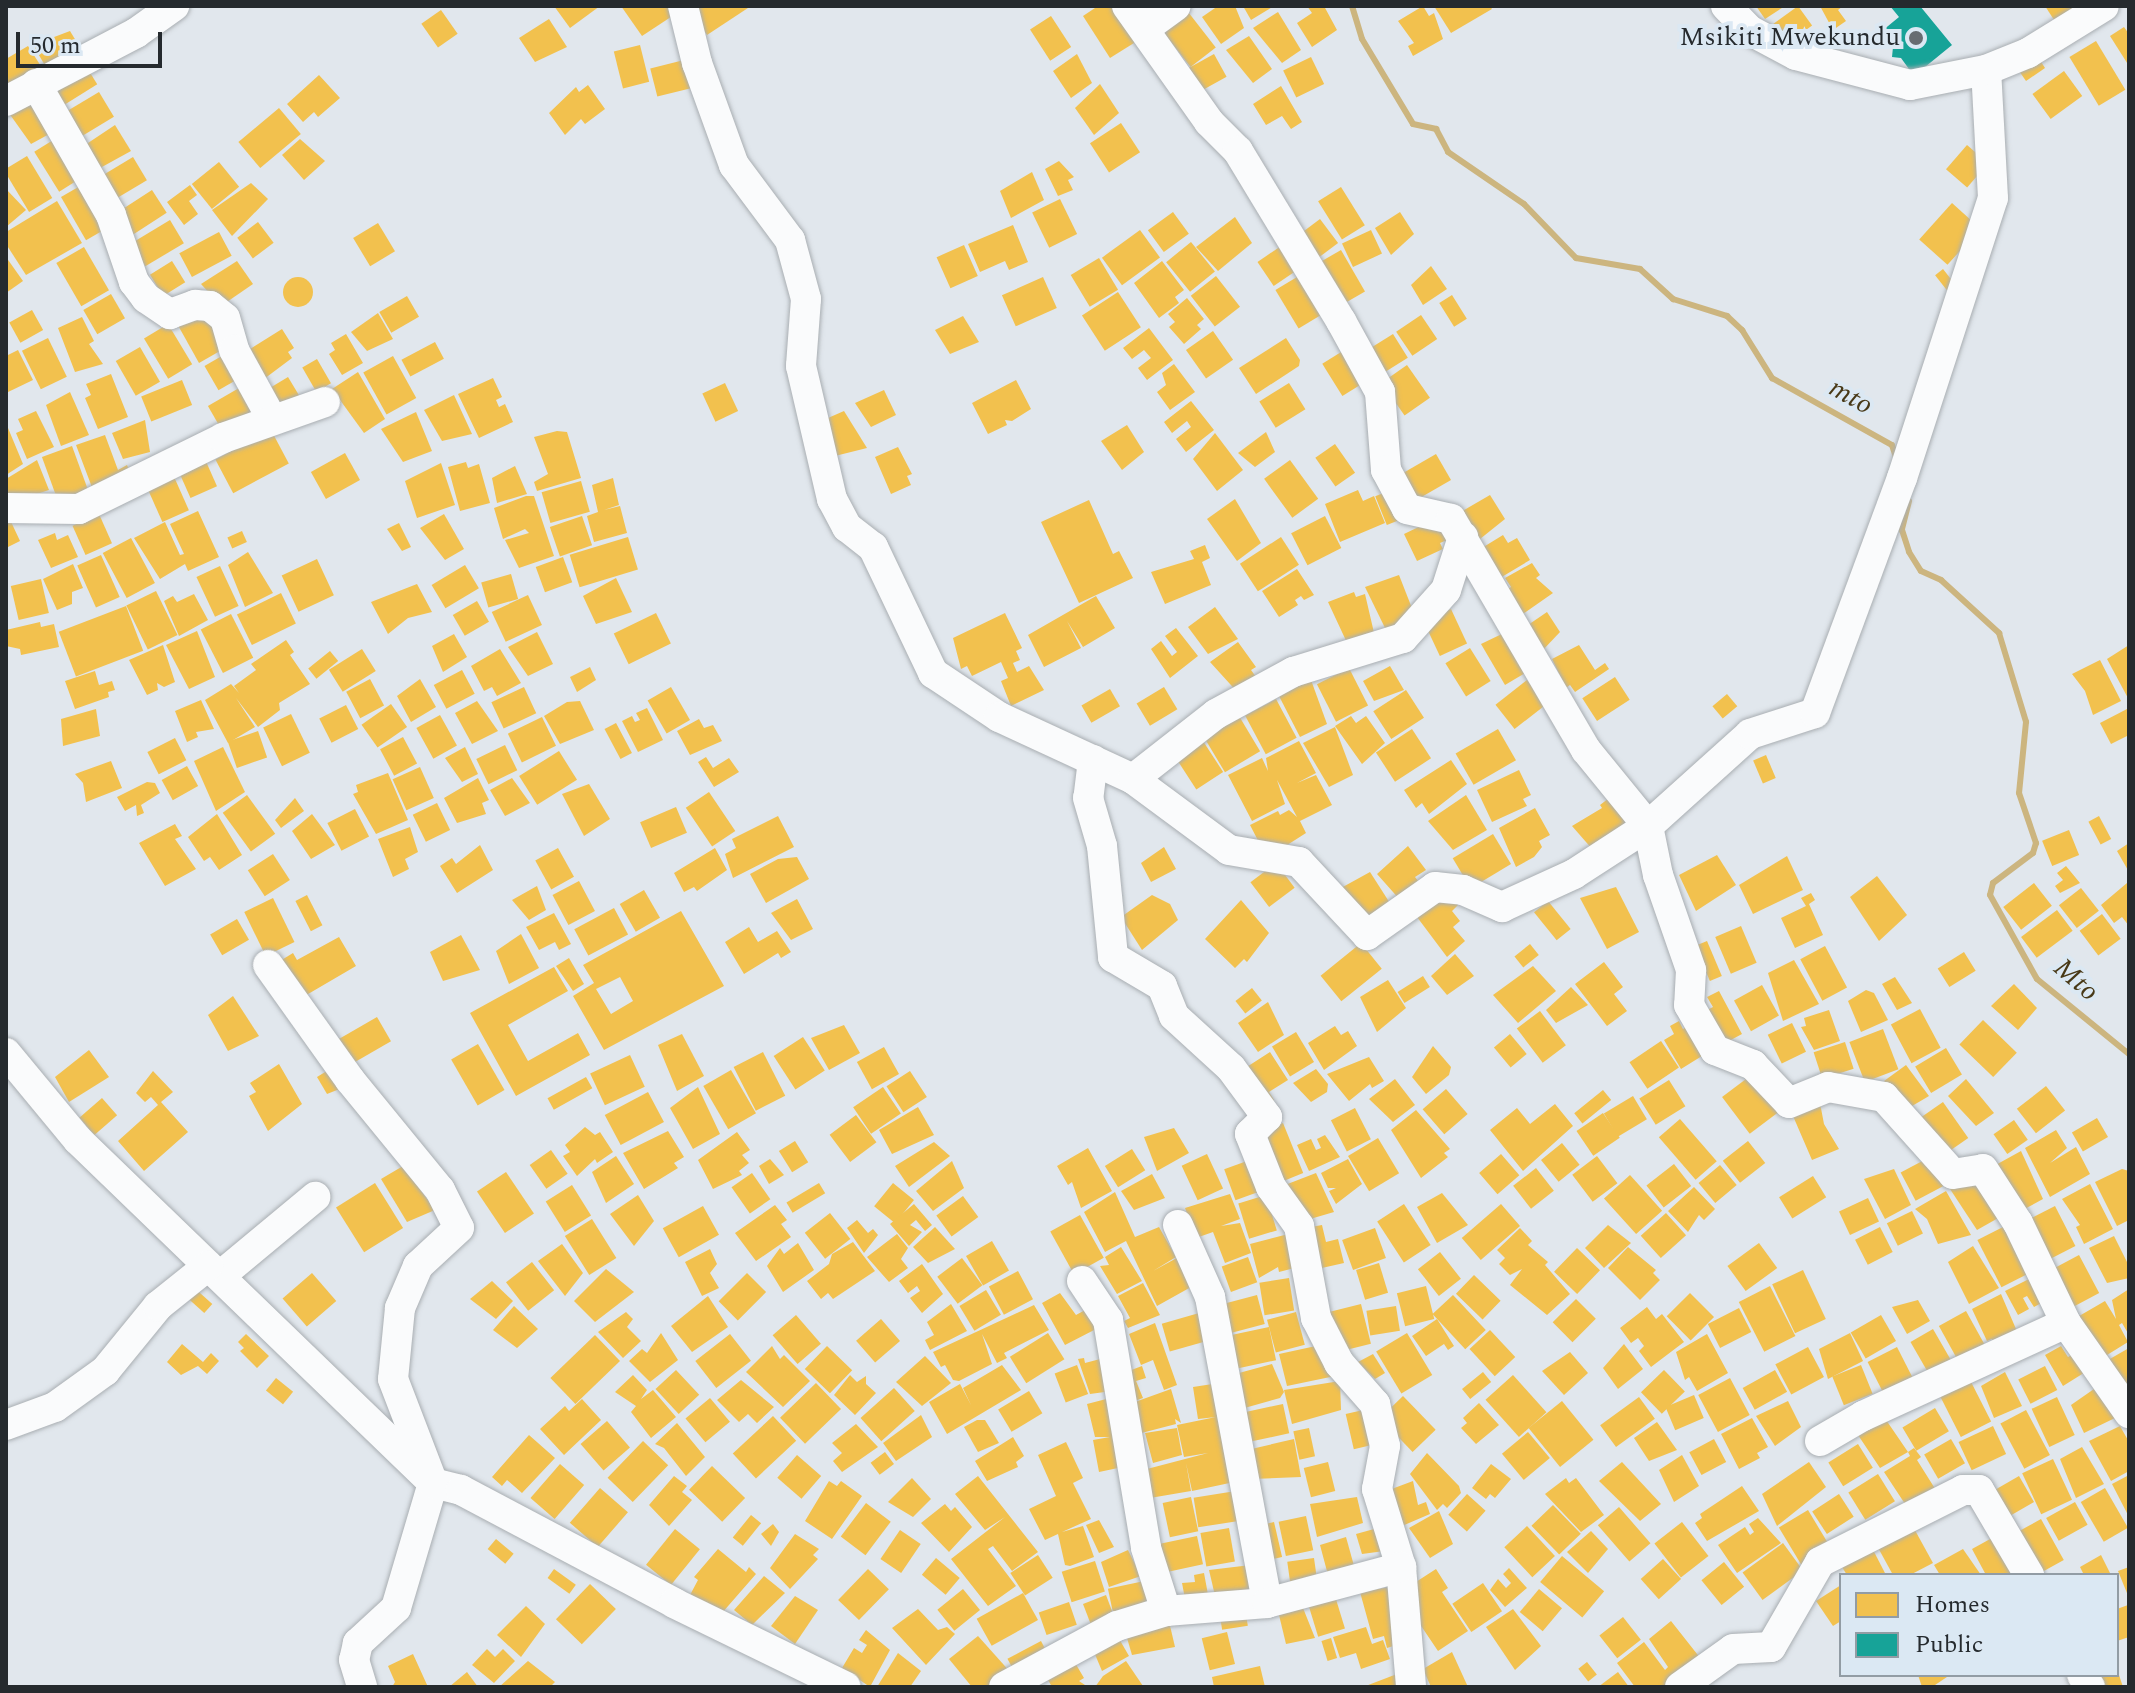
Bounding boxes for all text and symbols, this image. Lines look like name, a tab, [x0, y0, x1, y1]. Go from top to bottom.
scale bar	[20, 16, 166, 66]
place label: Msikiti Mwekundu	[1680, 22, 1900, 54]
text: 50 m	[30, 28, 81, 64]
marker: Msikiti Mwekundu	[1907, 29, 1925, 47]
water label: mto	[1823, 371, 1879, 423]
water label: Mto	[2047, 951, 2105, 1009]
legend	[1839, 1573, 2119, 1677]
text: Homes	[1915, 1587, 1990, 1623]
text: Public	[1915, 1627, 1983, 1663]

